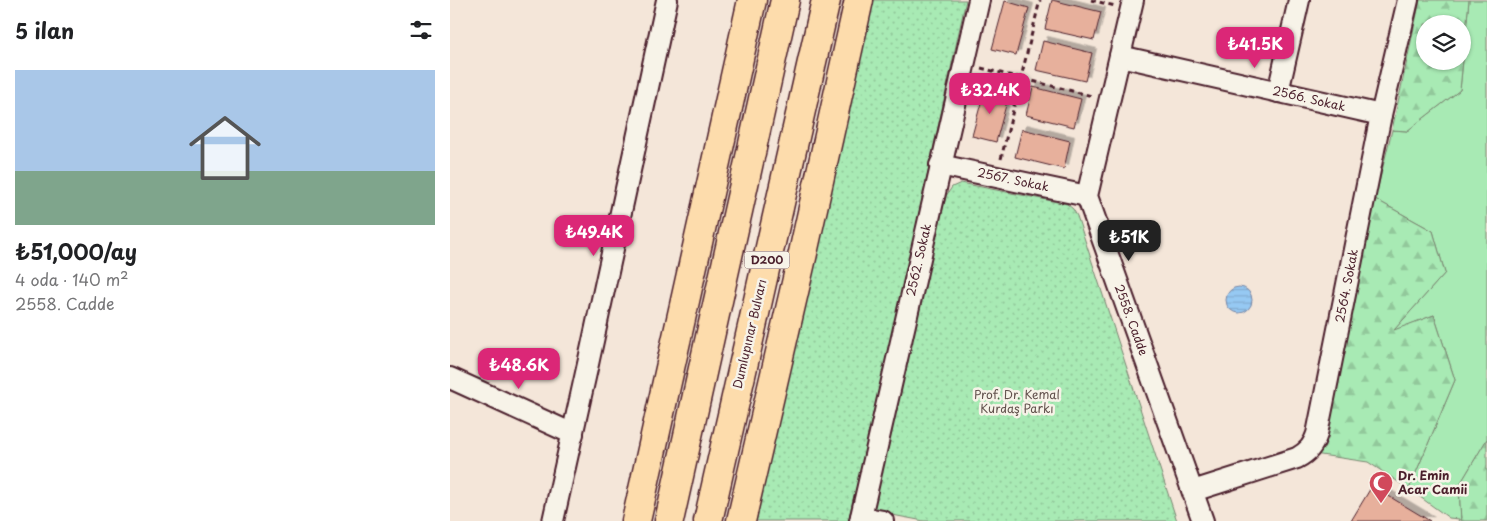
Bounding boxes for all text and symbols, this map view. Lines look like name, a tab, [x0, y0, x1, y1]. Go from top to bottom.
text: 5 ilan	[15, 14, 74, 46]
map controls	[1416, 15, 1471, 70]
button: layers	[1416, 15, 1471, 70]
icon: filters	[407, 16, 435, 44]
pin: ₺41.5K	[1214, 27, 1296, 69]
text: ₺41.5K	[1227, 31, 1283, 55]
pin: ₺32.4K	[949, 72, 1031, 115]
text: ₺32.4K	[960, 77, 1020, 101]
street label: 2566. Sokak	[1271, 81, 1348, 115]
icon: home	[180, 103, 270, 193]
street label: 2567. Sokak	[976, 163, 1051, 195]
pin: ₺49.4K	[553, 214, 635, 257]
text: ₺49.4K	[565, 219, 623, 243]
pin: ₺51K	[1099, 220, 1159, 262]
street label: 2562. Sokak	[901, 222, 935, 298]
text: ₺51K	[1109, 224, 1149, 248]
text: ₺51,000/ay	[15, 235, 137, 267]
street label: 2564. Sokak	[1330, 247, 1362, 324]
road number: D200	[744, 252, 790, 268]
text: 4 oda · 140 m²	[15, 267, 128, 291]
street label: Dumlupınar Bulvarı	[728, 277, 770, 390]
street label: 2558. Cadde	[1111, 281, 1153, 358]
text: 2558. Cadde	[15, 291, 115, 315]
pin: ₺48.6K	[478, 348, 560, 390]
text: ₺48.6K	[489, 352, 549, 376]
park label: Prof. Dr. Kemal Kurdaş Parkı	[974, 385, 1060, 417]
place label: Dr. Emin Acar Camii	[1397, 466, 1467, 498]
mosque icon: Dr. Emin Acar Camii	[1368, 470, 1394, 504]

